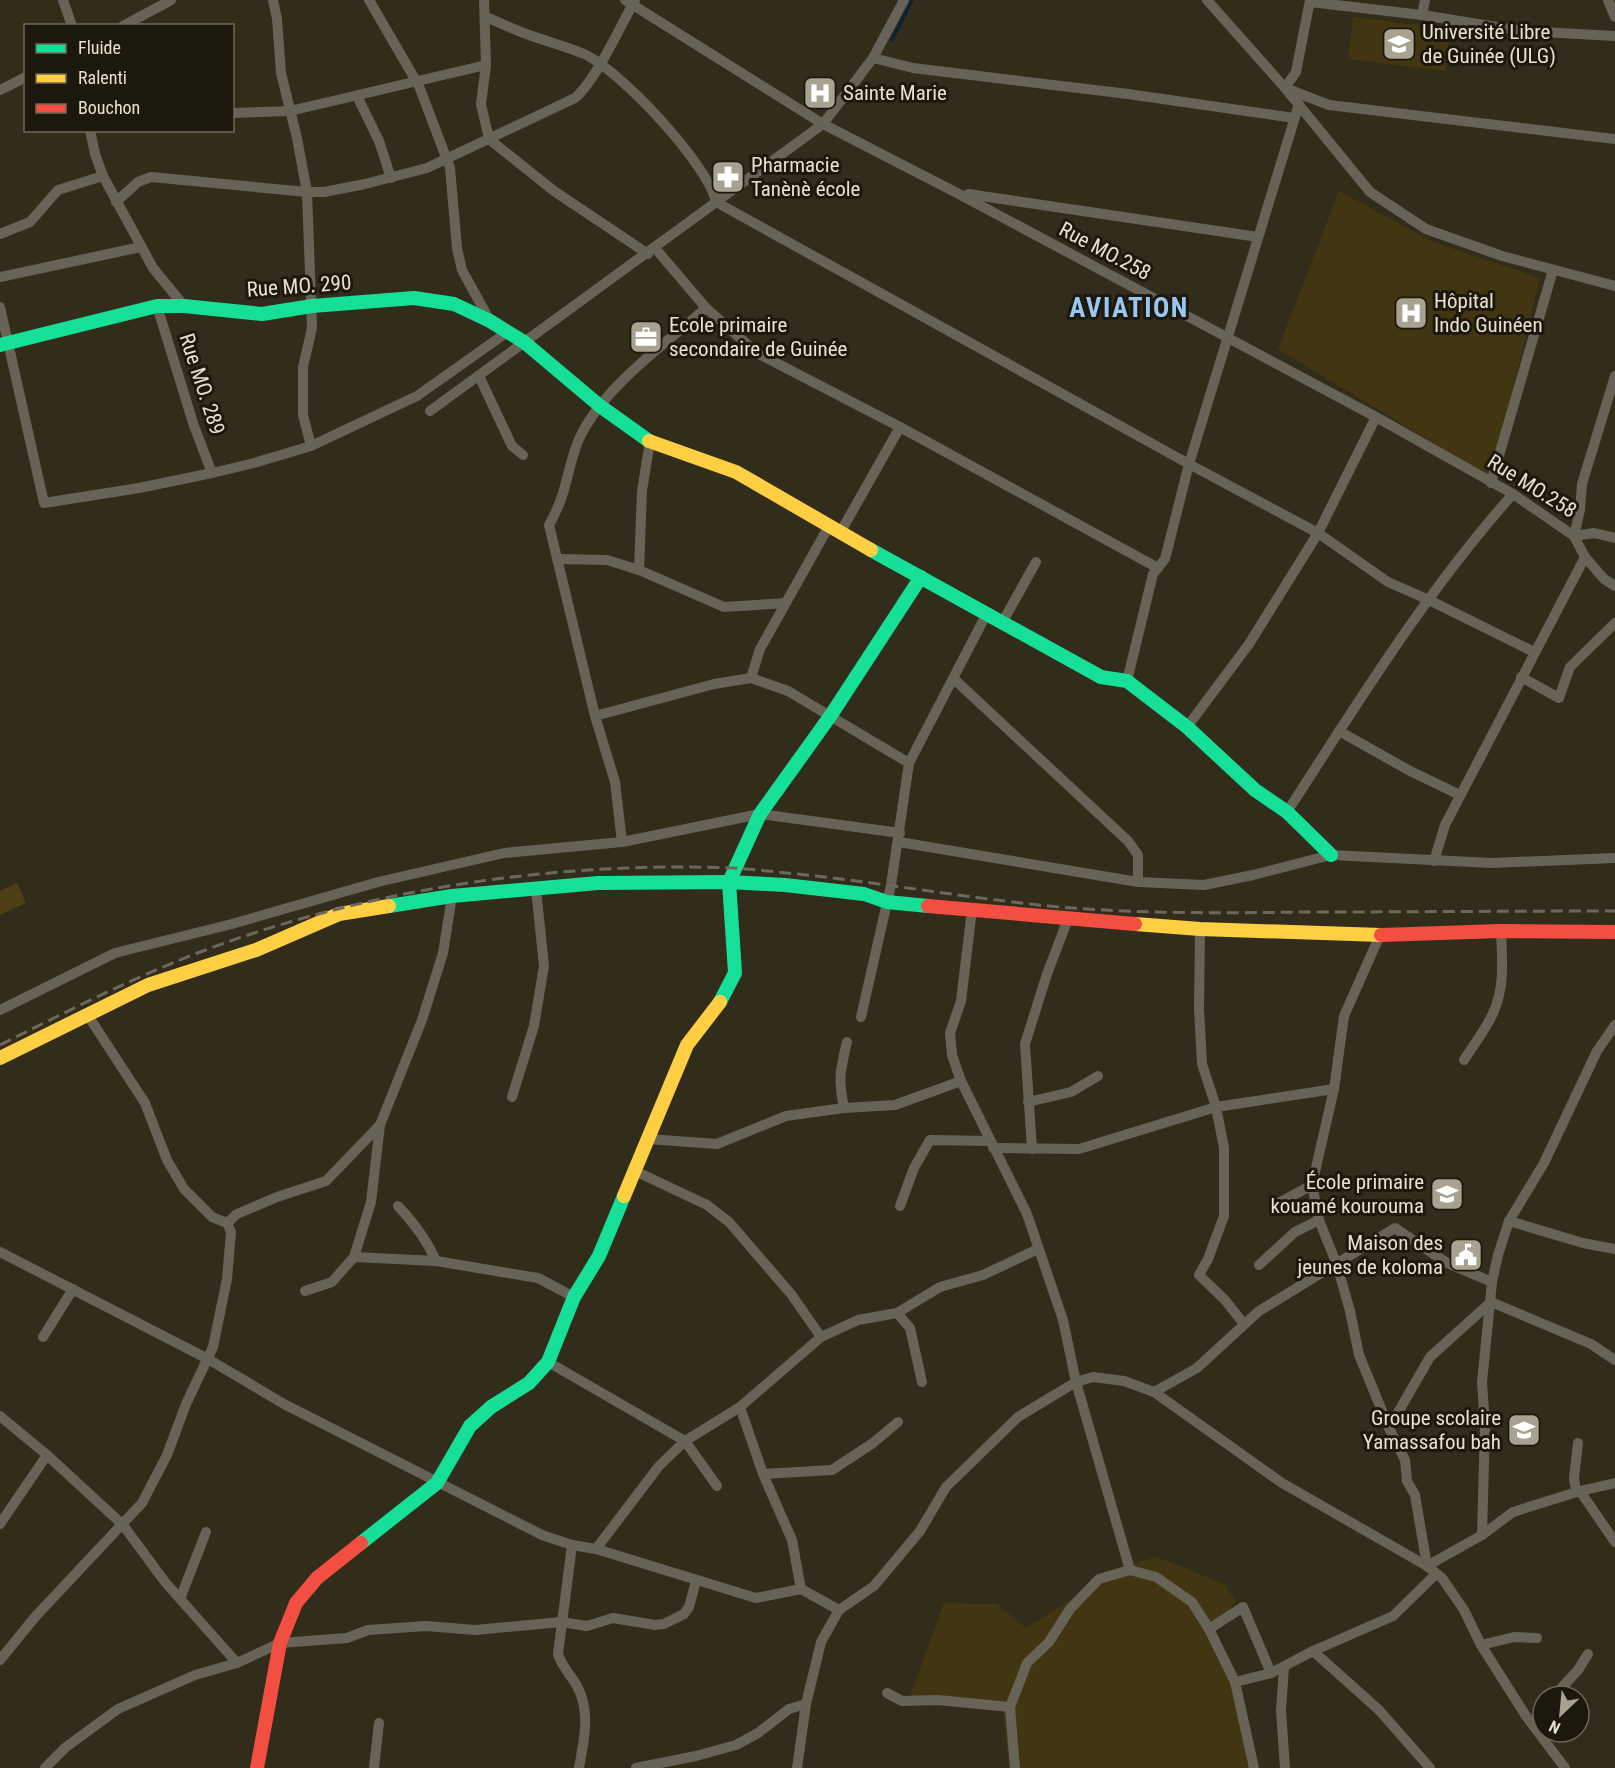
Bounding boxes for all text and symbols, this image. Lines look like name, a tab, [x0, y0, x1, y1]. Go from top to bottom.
place label: Université Libre de Guinée (ULG)	[1422, 20, 1556, 68]
legend	[24, 24, 234, 132]
school or university icon: Université Libre de Guinée (ULG)	[1381, 26, 1417, 62]
text: Fluide	[78, 37, 121, 58]
text: Ralenti	[78, 67, 127, 88]
hospital icon: Sainte Marie	[802, 75, 838, 111]
place label: Sainte Marie	[843, 81, 947, 105]
text: Bouchon	[78, 97, 140, 118]
place label: Pharmacie Tanènè école	[751, 153, 861, 201]
pharmacy icon: Pharmacie Tanènè école	[710, 159, 746, 195]
street label: Rue MO.258	[1055, 217, 1155, 285]
street label: Rue MO. 290	[246, 270, 352, 302]
place label: Hôpital Indo Guinéen	[1434, 289, 1543, 337]
district label: AVIATION	[1069, 292, 1189, 324]
hospital icon: Hôpital Indo Guinéen	[1393, 295, 1429, 331]
place label: Ecole primaire secondaire de Guinée	[669, 313, 847, 361]
office icon: Ecole primaire secondaire de Guinée	[628, 319, 664, 355]
street label: Rue MO. 289	[174, 330, 230, 438]
street label: Rue MO.258	[1483, 449, 1581, 523]
place label: École primaire kouamé kourouma	[1270, 1170, 1424, 1218]
school or university icon: École primaire kouamé kourouma	[1429, 1176, 1465, 1212]
place label: Maison des jeunes de koloma	[1297, 1231, 1443, 1279]
public building icon: Maison des jeunes de koloma	[1448, 1237, 1484, 1273]
place label: Groupe scolaire Yamassafou bah	[1363, 1406, 1501, 1454]
school or university icon: Groupe scolaire Yamassafou bah	[1506, 1412, 1542, 1448]
north arrow	[1531, 1684, 1591, 1744]
text: N	[1546, 1716, 1563, 1738]

